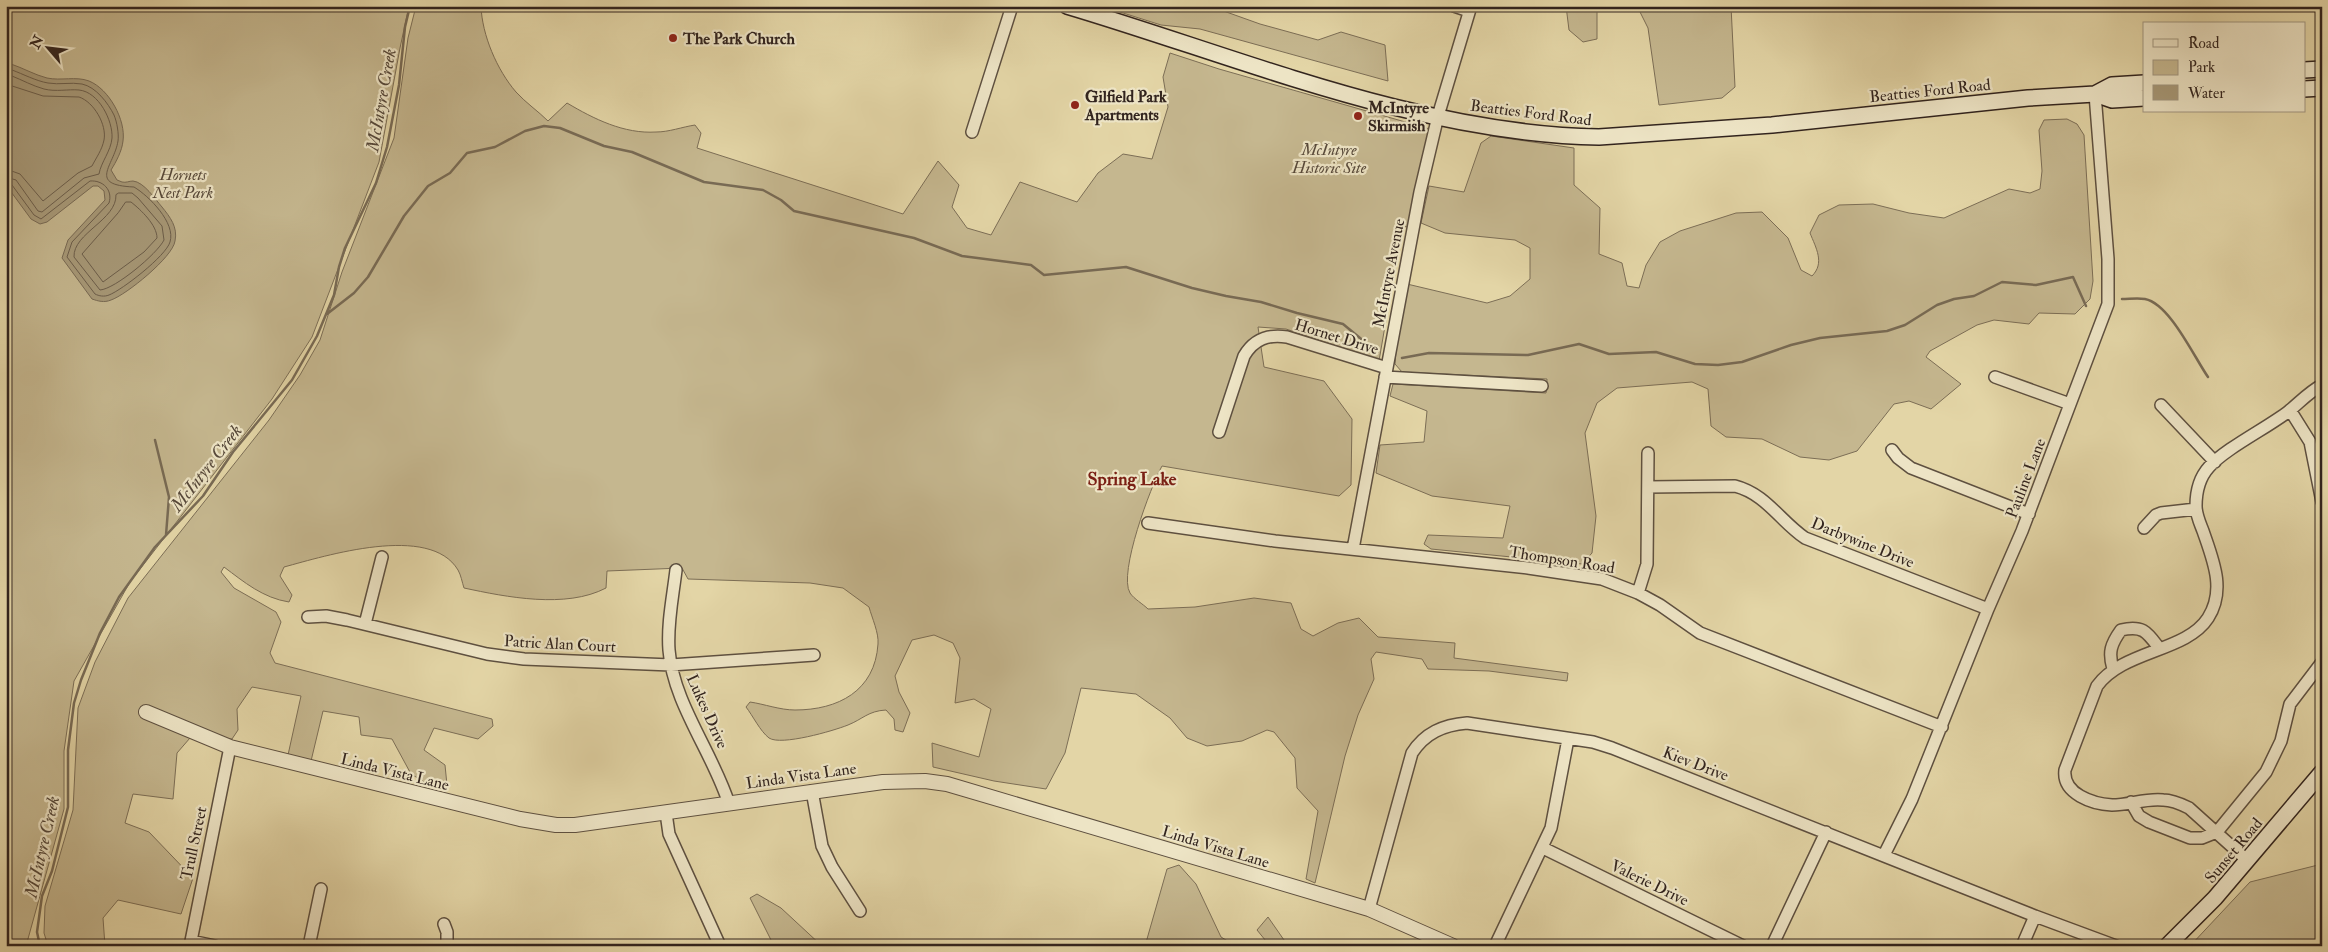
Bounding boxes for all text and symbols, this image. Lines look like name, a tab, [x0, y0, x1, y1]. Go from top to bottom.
north arrow	[22, 22, 72, 72]
legend	[2143, 22, 2306, 112]
place label: The Park Church	[682, 29, 795, 49]
text: N	[26, 32, 48, 53]
marker: The Park Church	[667, 32, 679, 44]
text: Road	[2188, 34, 2220, 53]
water label: McIntyre Creek	[361, 47, 402, 154]
text: Park	[2188, 58, 2215, 77]
street label: Beatties Ford Road	[1869, 75, 1992, 107]
text: Water	[2187, 84, 2225, 103]
place label: Gilfield Park Apartments	[1084, 87, 1167, 126]
street label: Beatties Ford Road	[1469, 96, 1593, 130]
place label: McIntyre Skirmish	[1367, 98, 1429, 136]
marker: Gilfield Park Apartments	[1069, 99, 1081, 111]
marker: McIntyre Skirmish	[1352, 110, 1364, 122]
park label: McIntyre Historic Site	[1291, 140, 1367, 178]
park label: Hornets Nest Park	[152, 165, 213, 203]
street label: McIntyre Avenue	[1369, 217, 1409, 329]
street label: Hornet Drive	[1292, 315, 1381, 359]
water label: McIntyre Creek	[165, 420, 247, 517]
street label: Pauline Lane	[2002, 435, 2050, 521]
district label: Spring Lake	[1088, 468, 1177, 491]
street label: Darbywine Drive	[1808, 513, 1917, 573]
street label: Thompson Road	[1507, 542, 1616, 579]
street label: Patric Alan Court	[503, 631, 616, 657]
street label: Lukes Drive	[682, 671, 733, 752]
street label: Kiev Drive	[1660, 742, 1732, 786]
street label: Linda Vista Lane	[338, 749, 451, 795]
street label: Linda Vista Lane	[745, 758, 858, 794]
water label: McIntyre Creek	[19, 794, 65, 901]
street label: Trull Street	[176, 805, 212, 882]
street label: Sunset Road	[2201, 814, 2267, 888]
street label: Linda Vista Lane	[1160, 821, 1272, 873]
street label: Valerie Drive	[1607, 855, 1692, 910]

